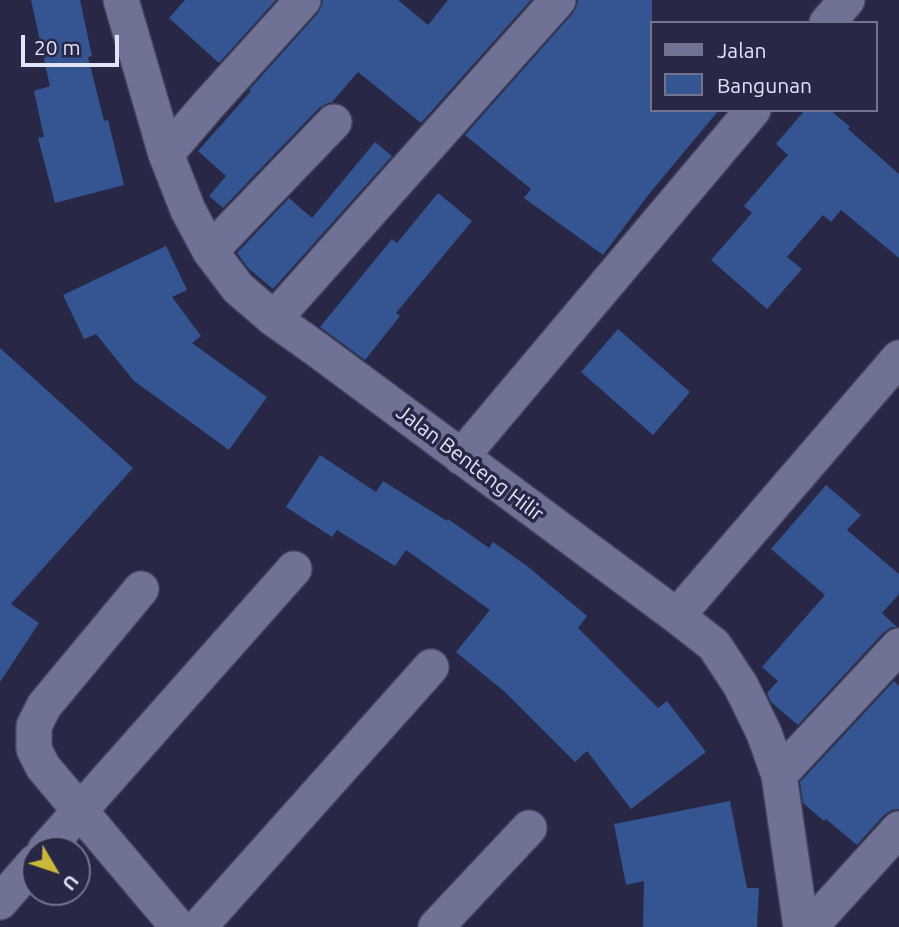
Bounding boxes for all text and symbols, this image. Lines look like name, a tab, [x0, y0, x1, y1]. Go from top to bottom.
scale bar	[24, 21, 122, 65]
legend	[650, 21, 878, 112]
text: 20 m	[34, 35, 81, 59]
text: Jalan	[717, 38, 766, 62]
text: Bangunan	[717, 73, 812, 97]
street label: Jalan Benteng Hilir	[391, 399, 549, 527]
north arrow	[21, 836, 91, 906]
text: U	[58, 871, 84, 895]

